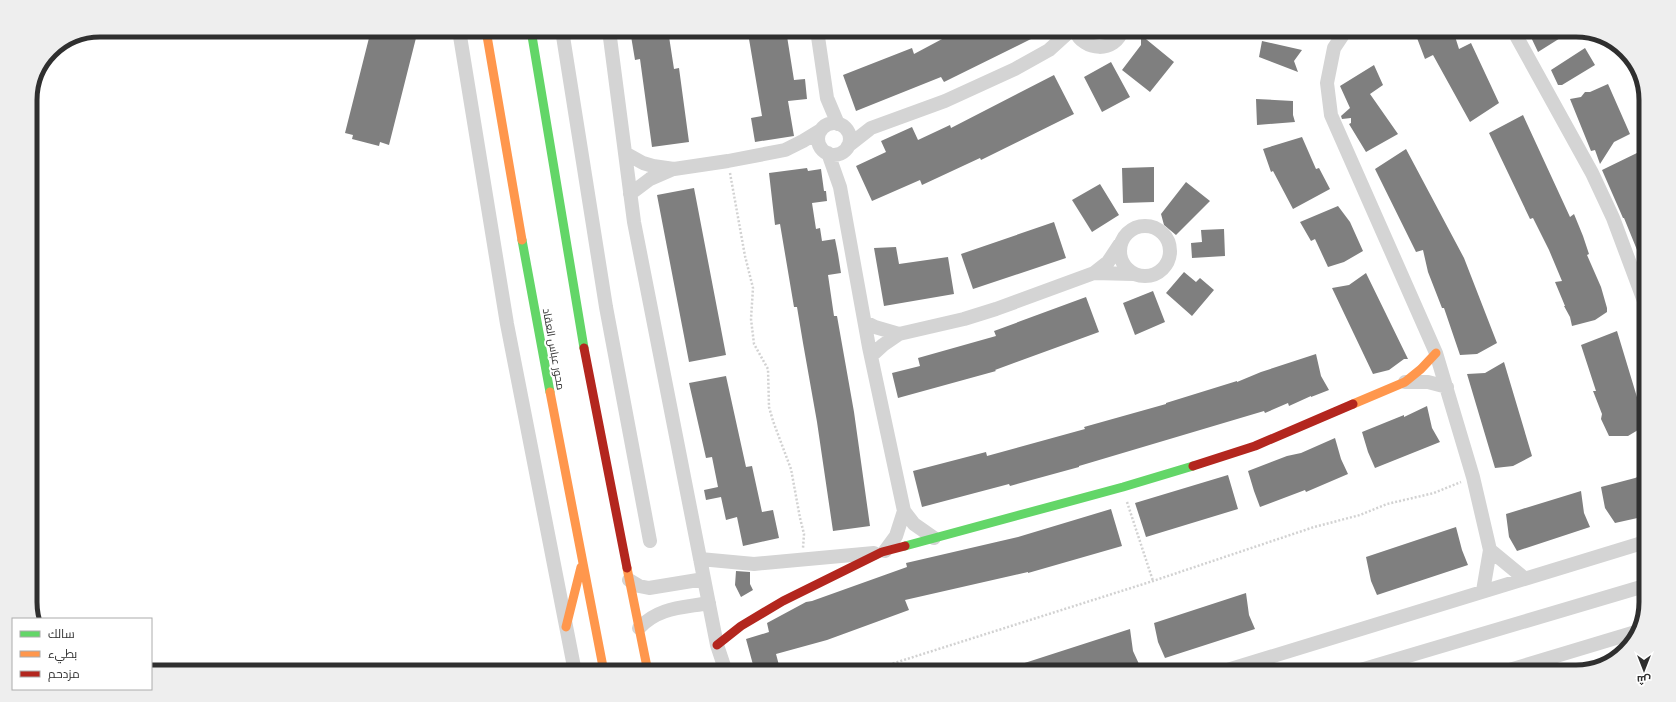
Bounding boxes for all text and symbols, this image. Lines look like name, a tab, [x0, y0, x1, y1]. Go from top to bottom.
street label: محور عباس العقاد	[540, 307, 567, 391]
legend	[12, 618, 152, 690]
text: سالك	[48, 627, 75, 640]
text: بطيء	[48, 647, 77, 664]
north arrow	[1624, 650, 1664, 690]
text: مزدحم	[48, 667, 80, 682]
text: ش	[1637, 673, 1651, 686]

